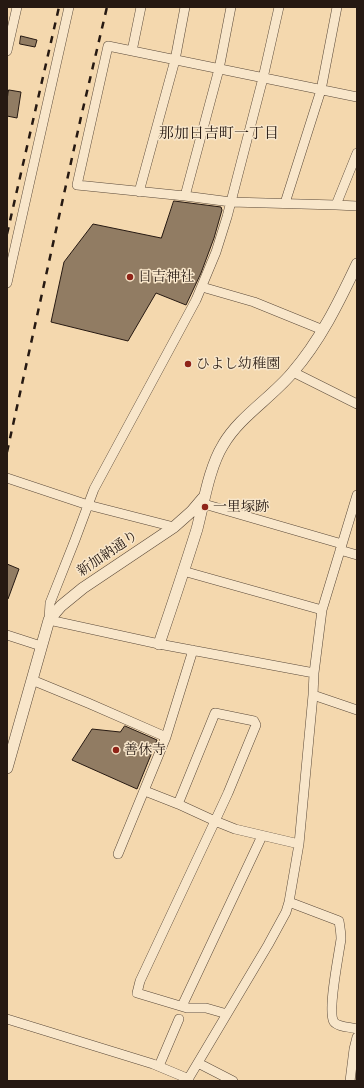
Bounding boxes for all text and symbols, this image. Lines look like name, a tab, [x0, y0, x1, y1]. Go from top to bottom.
district label: 那加日吉町一丁目	[159, 125, 279, 143]
place label: 日吉神社	[138, 269, 194, 285]
marker: 日吉神社	[125, 272, 135, 282]
place label: ひよし幼稚園	[196, 356, 280, 372]
marker: ひよし幼稚園	[183, 359, 193, 369]
place label: 一里塚跡	[213, 499, 269, 515]
marker: 一里塚跡	[200, 502, 210, 512]
street label: 新加納通り	[74, 527, 142, 581]
place label: 善休寺	[124, 742, 166, 758]
marker: 善休寺	[111, 745, 121, 755]

